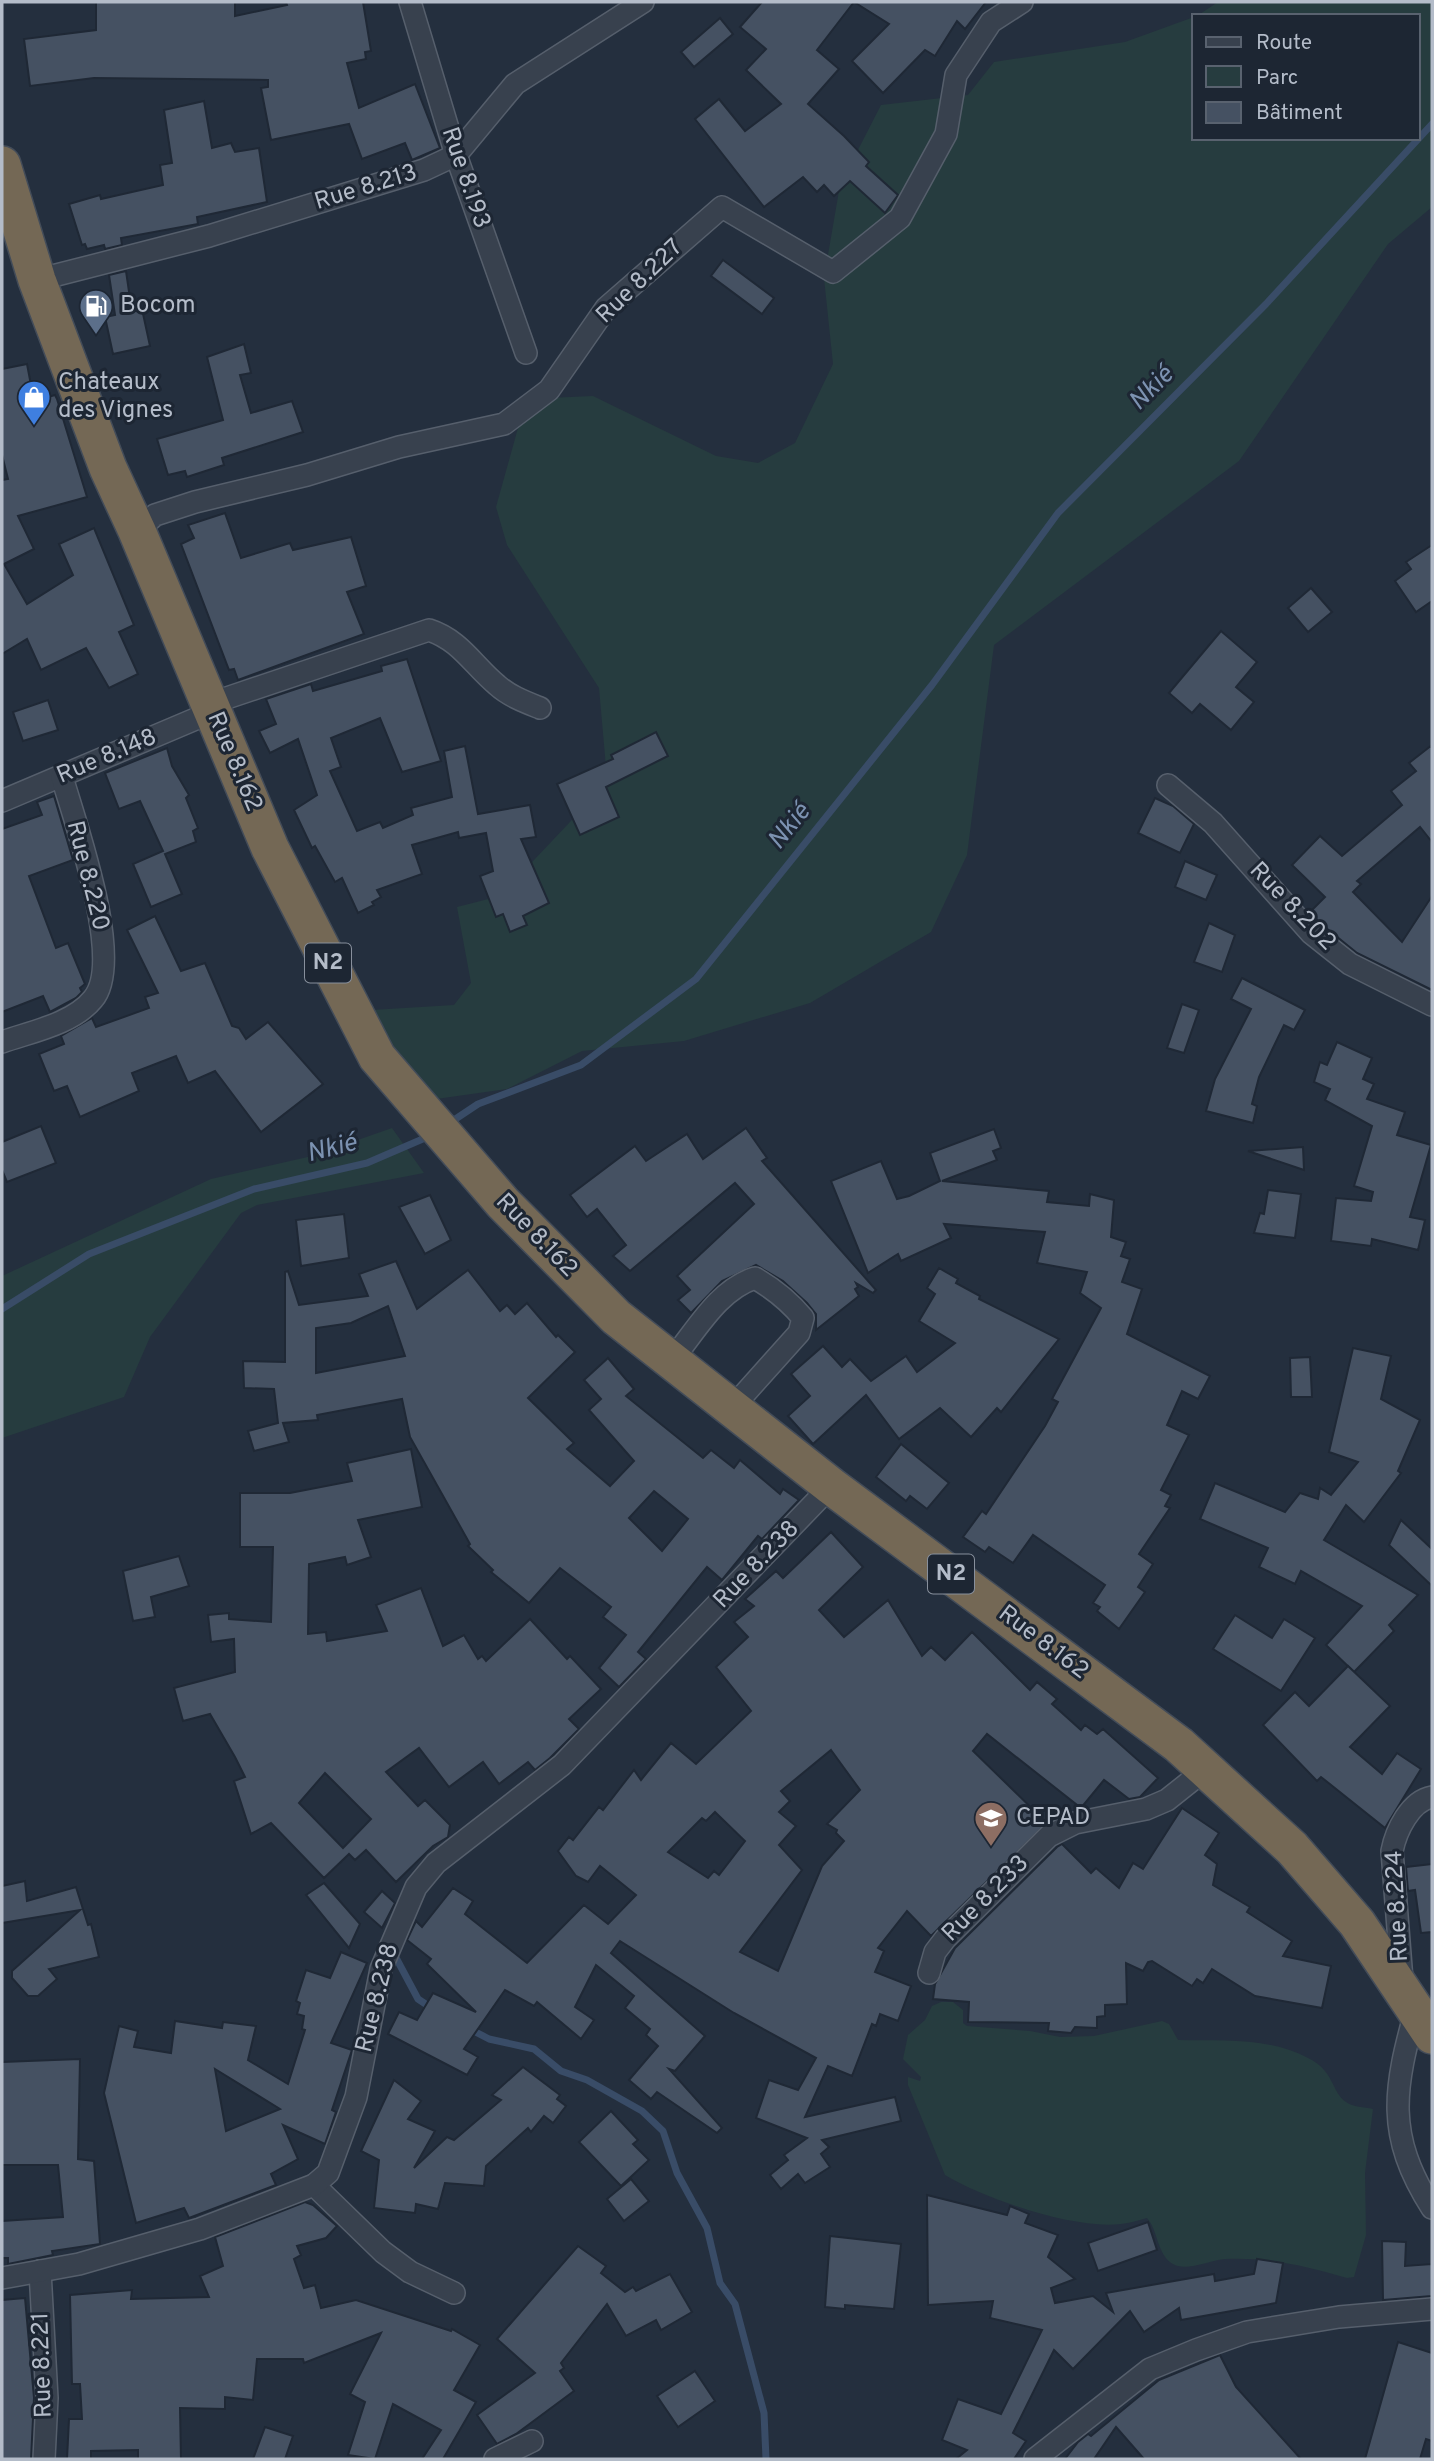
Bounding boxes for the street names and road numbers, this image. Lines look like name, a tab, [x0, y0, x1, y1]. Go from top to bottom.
street label: Rue 8.193	[434, 123, 496, 233]
street label: Rue 8.213	[311, 158, 421, 218]
street label: Rue 8.227	[590, 233, 690, 331]
street label: Rue 8.162	[200, 708, 268, 816]
street label: Rue 8.148	[53, 723, 161, 791]
street label: Rue 8.220	[59, 818, 115, 934]
street label: Rue 8.202	[1242, 856, 1342, 958]
road number: N2	[305, 944, 351, 982]
street label: Rue 8.162	[489, 1188, 583, 1284]
street label: Rue 8.238	[708, 1515, 806, 1615]
road number: N2	[928, 1554, 974, 1594]
street label: Rue 8.162	[992, 1599, 1094, 1687]
street label: Rue 8.233	[936, 1849, 1036, 1949]
street label: Rue 8.224	[1380, 1850, 1416, 1962]
street label: Rue 8.238	[350, 1940, 406, 2056]
street label: Rue 8.221	[26, 2312, 60, 2418]

